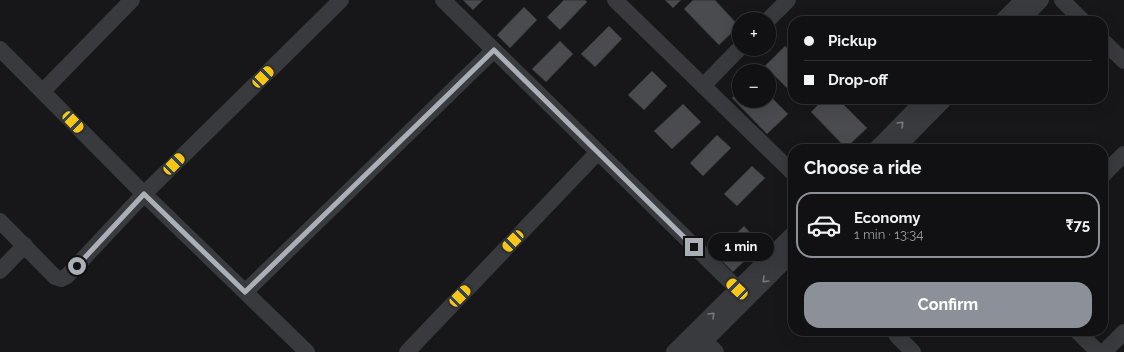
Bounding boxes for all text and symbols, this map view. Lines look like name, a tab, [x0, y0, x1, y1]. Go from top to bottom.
map controls	[732, 12, 776, 108]
button: +	[732, 12, 776, 56]
text: Pickup	[828, 32, 877, 50]
car	[250, 64, 276, 90]
button: −	[732, 64, 776, 108]
text: Drop-off	[828, 71, 888, 89]
car	[60, 109, 86, 135]
one-way arrow	[896, 121, 904, 129]
car	[161, 151, 187, 177]
text: Choose a ride	[804, 157, 922, 178]
icon: car	[806, 207, 842, 243]
text: Economy	[854, 209, 921, 227]
text: ₹75	[1065, 216, 1090, 234]
text: 1 min · 13:34	[854, 227, 923, 242]
car	[500, 228, 526, 254]
callout: 1 min	[708, 233, 774, 261]
route end	[685, 238, 703, 256]
text: 1 min	[725, 239, 757, 254]
route start	[68, 257, 86, 275]
one-way arrow	[762, 275, 770, 283]
car	[724, 276, 750, 302]
button: Confirm	[804, 282, 1092, 328]
car	[447, 283, 473, 309]
one-way arrow	[707, 312, 715, 320]

